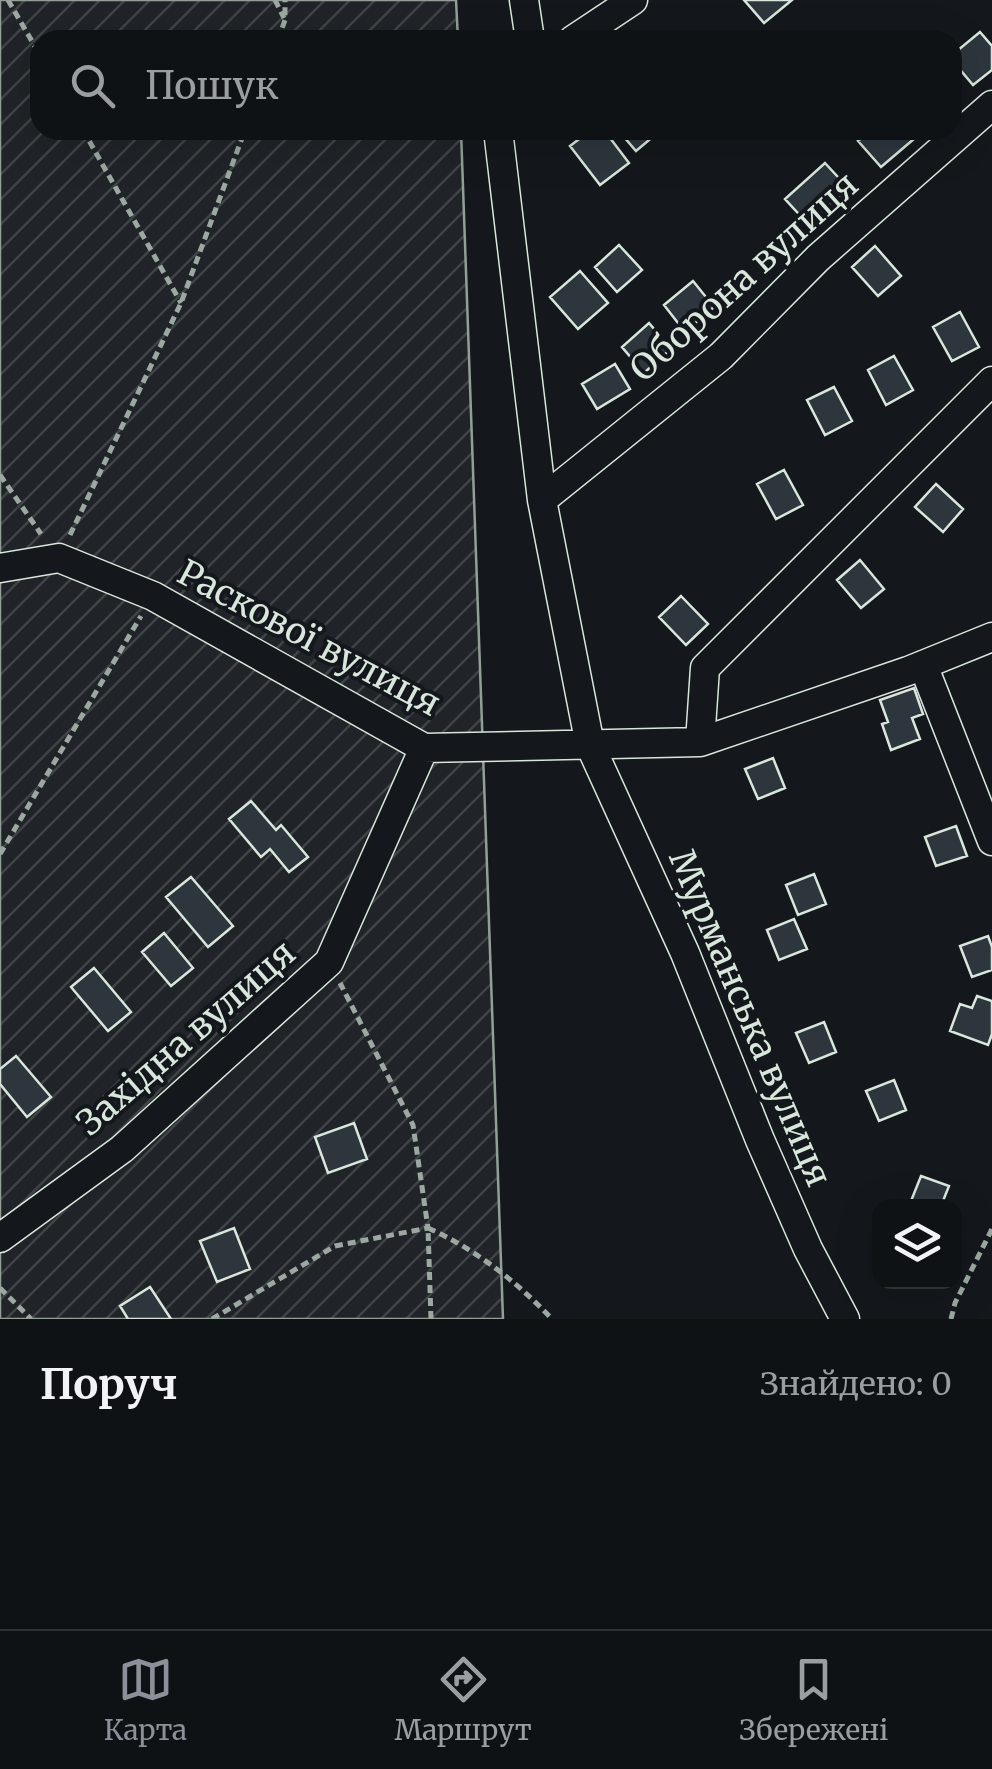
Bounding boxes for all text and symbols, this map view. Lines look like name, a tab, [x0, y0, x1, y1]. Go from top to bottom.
search box	[30, 30, 962, 140]
icon: search	[65, 58, 120, 113]
text: Пошук	[145, 62, 279, 109]
street label: Оборона вулиця	[621, 163, 867, 391]
street label: Раскової вулиця	[170, 550, 448, 726]
street label: Мурманська вулиця	[659, 843, 841, 1193]
street label: Західна вулиця	[68, 931, 304, 1145]
map controls	[872, 1199, 962, 1289]
button: layers	[872, 1199, 962, 1289]
text: Поруч	[40, 1358, 178, 1410]
text: Знайдено: 0	[760, 1364, 952, 1404]
tab: Карта	[104, 1652, 187, 1748]
tab: Маршрут	[395, 1652, 532, 1748]
tab: Збережені	[739, 1652, 888, 1748]

